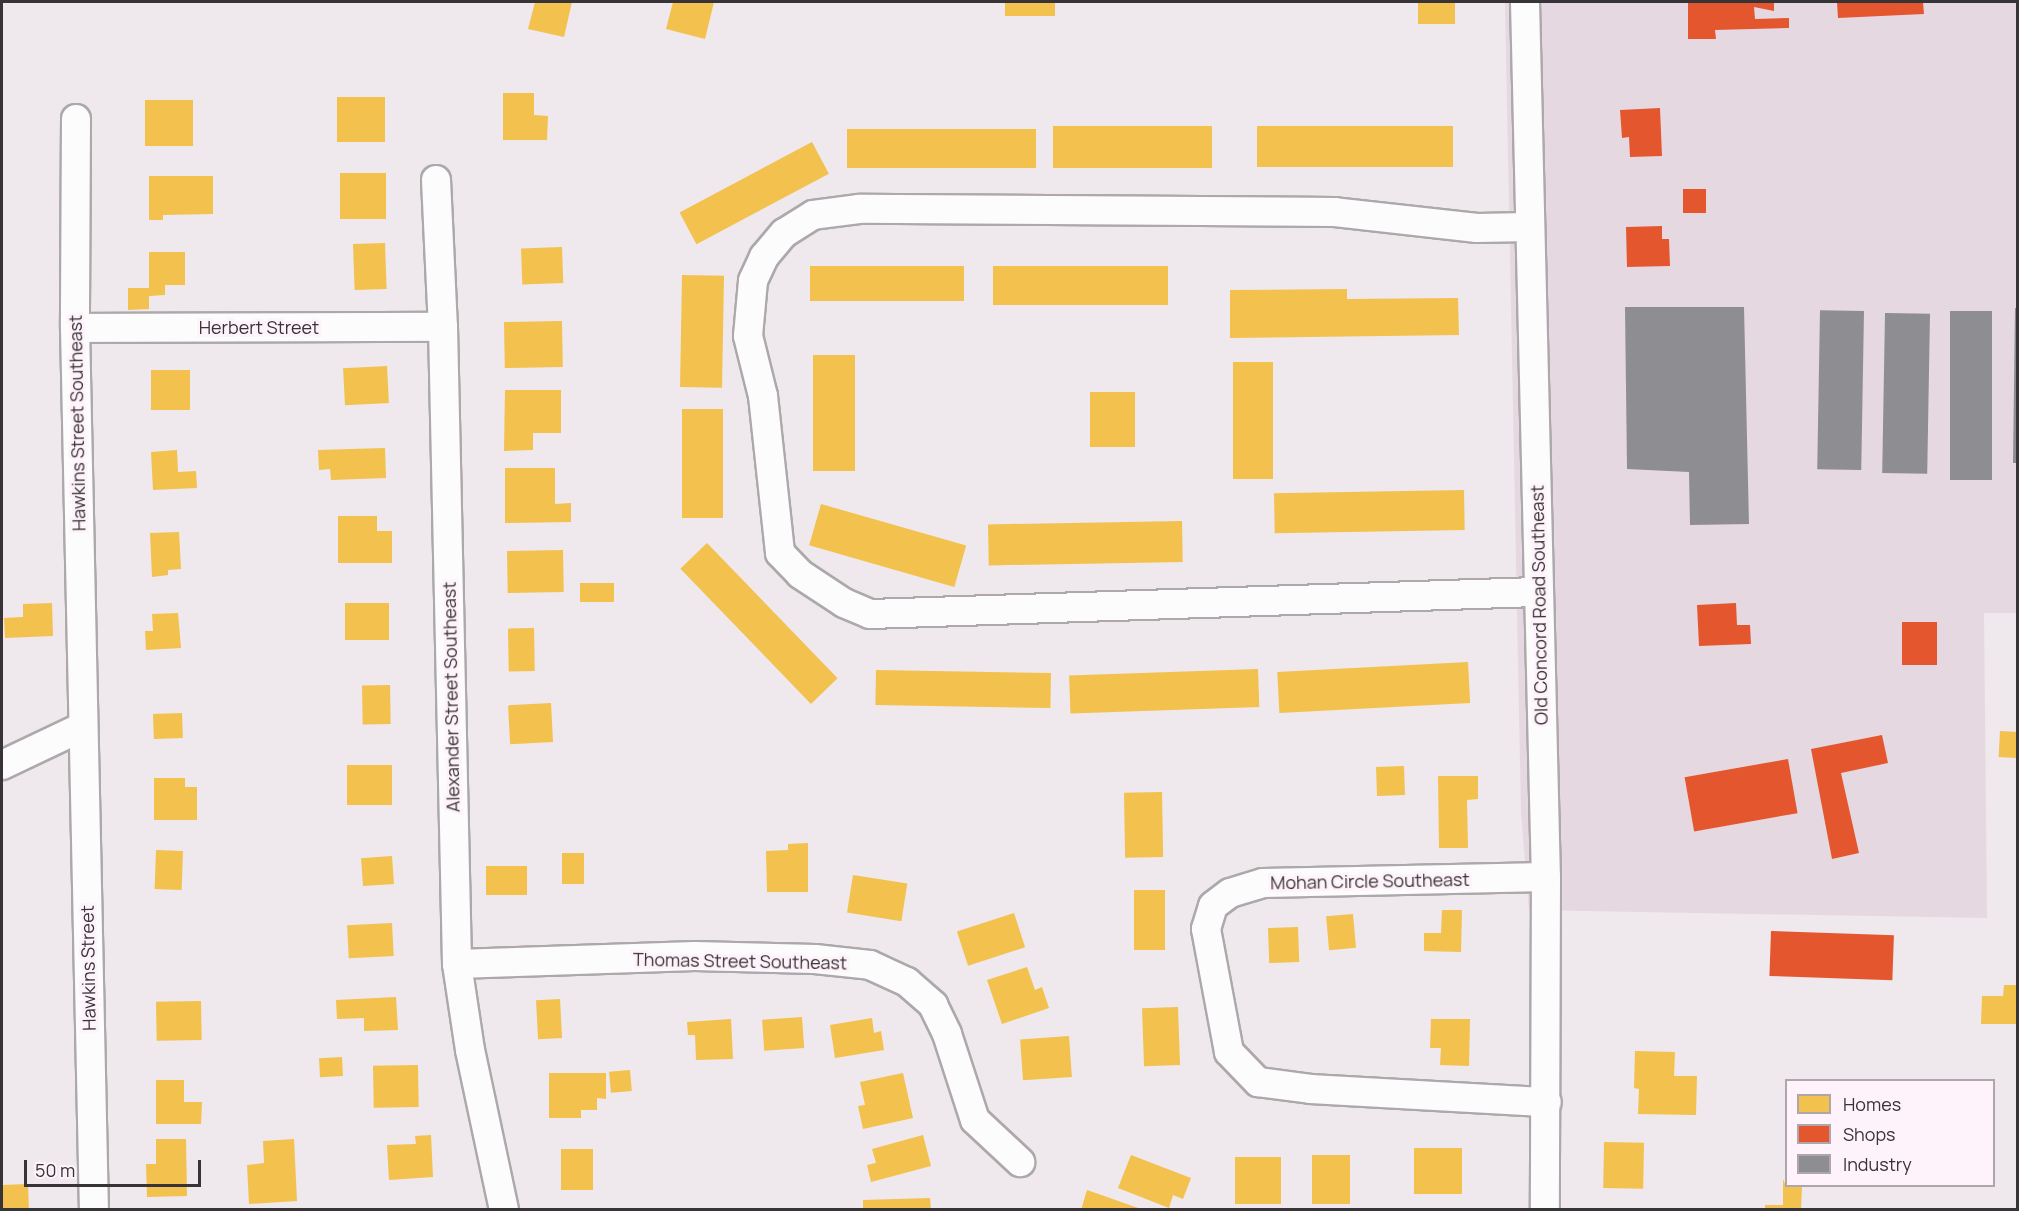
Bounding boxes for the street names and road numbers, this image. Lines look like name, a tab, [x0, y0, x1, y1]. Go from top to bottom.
street label: Hawkins Street Southeast	[64, 315, 90, 531]
street label: Herbert Street	[199, 316, 319, 338]
street label: Old Concord Road Southeast	[1526, 485, 1552, 725]
street label: Alexander Street Southeast	[438, 582, 464, 812]
street label: Mohan Circle Southeast	[1270, 868, 1470, 894]
street label: Hawkins Street	[76, 905, 100, 1031]
street label: Thomas Street Southeast	[633, 948, 847, 974]

